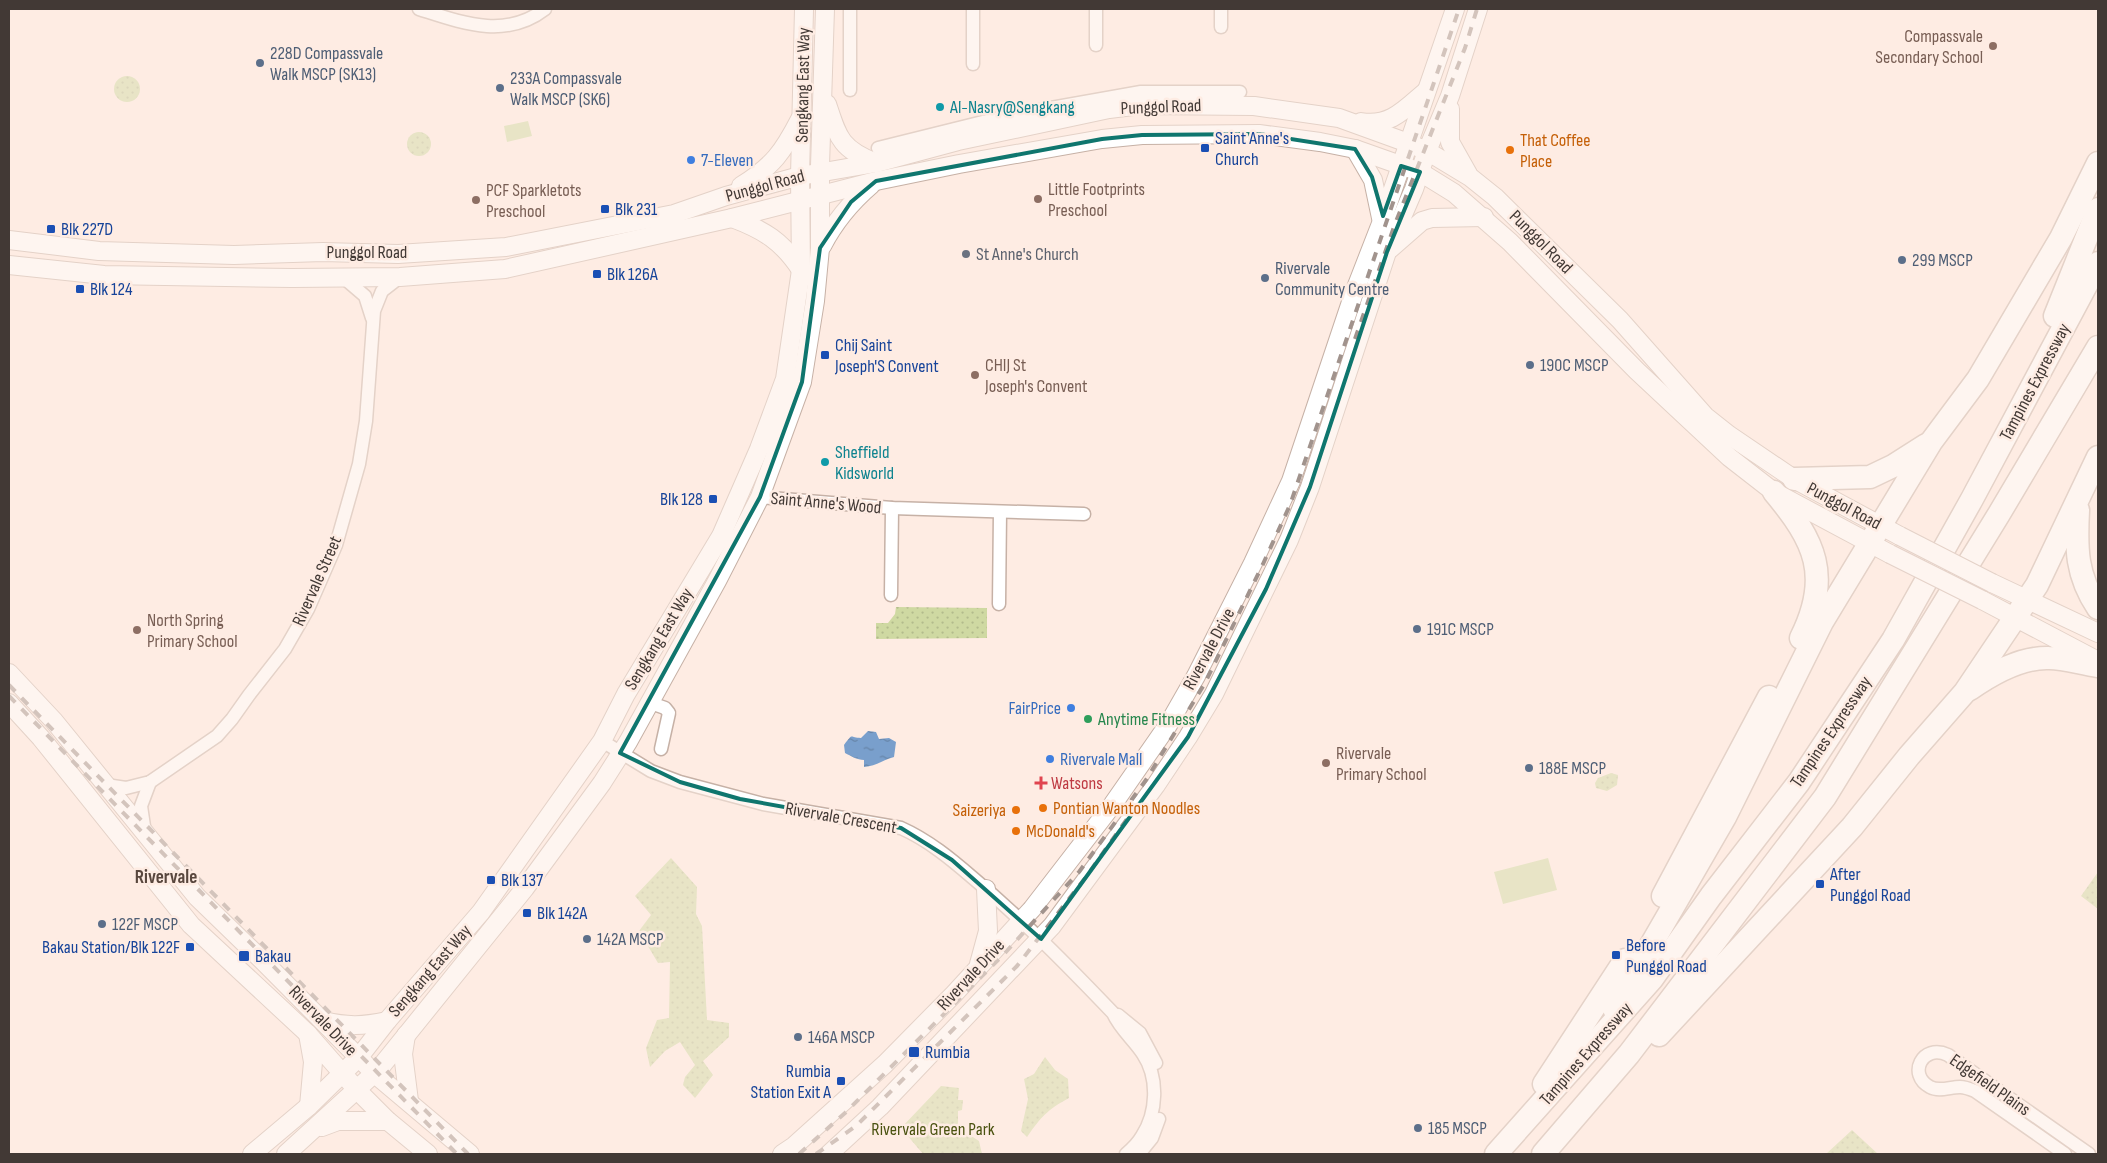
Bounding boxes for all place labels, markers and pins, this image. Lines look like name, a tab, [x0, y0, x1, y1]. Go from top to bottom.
place label: Compassvale Secondary School	[1875, 26, 1983, 68]
marker: Compassvale Secondary School	[1987, 40, 1999, 52]
place label: 228D Compassvale Walk MSCP (SK13)	[270, 43, 383, 85]
marker: 228D Compassvale Walk MSCP (SK13)	[254, 57, 266, 69]
place label: 233A Compassvale Walk MSCP (SK6)	[510, 68, 622, 110]
marker: 233A Compassvale Walk MSCP (SK6)	[494, 82, 506, 94]
place label: Al-Nasry@Sengkang	[949, 97, 1075, 118]
marker: Al-Nasry@Sengkang	[934, 101, 946, 113]
place label: Saint Anne's Church	[1215, 128, 1289, 170]
place label: That Coffee Place	[1520, 130, 1591, 172]
marker: Saint Anne's Church	[1199, 142, 1211, 154]
marker: That Coffee Place	[1504, 144, 1516, 156]
place label: 7-Eleven	[701, 150, 754, 171]
marker: 7-Eleven	[685, 154, 697, 166]
place label: Little Footprints Preschool	[1048, 179, 1145, 221]
place label: PCF Sparkletots Preschool	[486, 180, 582, 222]
marker: Little Footprints Preschool	[1032, 193, 1044, 205]
marker: PCF Sparkletots Preschool	[470, 194, 482, 206]
place label: Blk 231	[615, 199, 658, 220]
marker: Blk 231	[599, 203, 611, 215]
place label: Blk 227D	[61, 219, 113, 240]
marker: Blk 227D	[45, 223, 57, 235]
place label: St Anne's Church	[976, 244, 1079, 265]
marker: St Anne's Church	[960, 248, 972, 260]
place label: 299 MSCP	[1912, 250, 1973, 271]
marker: 299 MSCP	[1896, 254, 1908, 266]
place label: Rivervale Community Centre	[1275, 258, 1389, 300]
place label: Blk 126A	[607, 264, 658, 285]
marker: Blk 126A	[591, 268, 603, 280]
marker: Rivervale Community Centre	[1259, 272, 1271, 284]
place label: Blk 124	[90, 279, 133, 300]
marker: Blk 124	[74, 283, 86, 295]
place label: Chij Saint Joseph'S Convent	[834, 335, 939, 377]
marker: Chij Saint Joseph'S Convent	[819, 349, 831, 361]
place label: CHIJ St Joseph's Convent	[984, 355, 1088, 397]
place label: 190C MSCP	[1540, 355, 1609, 376]
marker: 190C MSCP	[1524, 359, 1536, 371]
marker: CHIJ St Joseph's Convent	[969, 369, 981, 381]
place label: Sheffield Kidsworld	[835, 442, 894, 484]
marker: Sheffield Kidsworld	[819, 456, 831, 468]
place label: Blk 128	[660, 489, 703, 510]
marker: Blk 128	[707, 493, 719, 505]
place label: North Spring Primary School	[147, 610, 238, 652]
place label: 191C MSCP	[1427, 619, 1494, 640]
marker: 191C MSCP	[1411, 623, 1423, 635]
marker: North Spring Primary School	[131, 624, 143, 636]
place label: FairPrice	[1009, 698, 1061, 719]
marker: FairPrice	[1065, 702, 1077, 714]
place label: Anytime Fitness	[1097, 709, 1195, 730]
marker: Anytime Fitness	[1082, 713, 1094, 725]
place label: Rivervale Primary School	[1336, 743, 1427, 785]
place label: Rivervale Mall	[1060, 749, 1142, 770]
marker: Rivervale Mall	[1044, 753, 1056, 765]
marker: Rivervale Primary School	[1320, 757, 1332, 769]
place label: 188E MSCP	[1539, 758, 1606, 779]
marker: 188E MSCP	[1523, 762, 1535, 774]
place label: Watsons	[1051, 773, 1103, 794]
marker: Watsons	[1035, 777, 1047, 789]
place label: Pontian Wanton Noodles	[1053, 798, 1200, 819]
place label: Saizeriya	[952, 800, 1006, 821]
marker: Pontian Wanton Noodles	[1037, 802, 1049, 814]
marker: Saizeriya	[1010, 804, 1022, 816]
place label: McDonald's	[1026, 821, 1095, 842]
marker: McDonald's	[1010, 825, 1022, 837]
place label: After Punggol Road	[1829, 864, 1911, 906]
place label: Blk 137	[501, 870, 544, 891]
marker: Blk 137	[485, 874, 497, 886]
marker: After Punggol Road	[1814, 878, 1826, 890]
place label: Blk 142A	[537, 903, 587, 924]
marker: Blk 142A	[521, 907, 533, 919]
place label: 122F MSCP	[112, 914, 178, 935]
marker: 122F MSCP	[96, 918, 108, 930]
place label: 142A MSCP	[597, 929, 664, 950]
marker: 142A MSCP	[581, 933, 593, 945]
place label: Before Punggol Road	[1626, 935, 1707, 977]
place label: Bakau Station/Blk 122F	[42, 937, 180, 958]
marker: Bakau Station/Blk 122F	[184, 941, 196, 953]
place label: Bakau	[255, 946, 291, 967]
marker: Bakau	[237, 949, 251, 963]
marker: Before Punggol Road	[1610, 949, 1622, 961]
place label: 146A MSCP	[808, 1027, 875, 1048]
marker: 146A MSCP	[792, 1031, 804, 1043]
place label: Rumbia	[925, 1042, 970, 1063]
marker: Rumbia	[907, 1045, 921, 1059]
place label: Rumbia Station Exit A	[751, 1061, 831, 1103]
marker: Rumbia Station Exit A	[835, 1075, 847, 1087]
place label: 185 MSCP	[1428, 1118, 1487, 1139]
marker: 185 MSCP	[1412, 1122, 1424, 1134]

